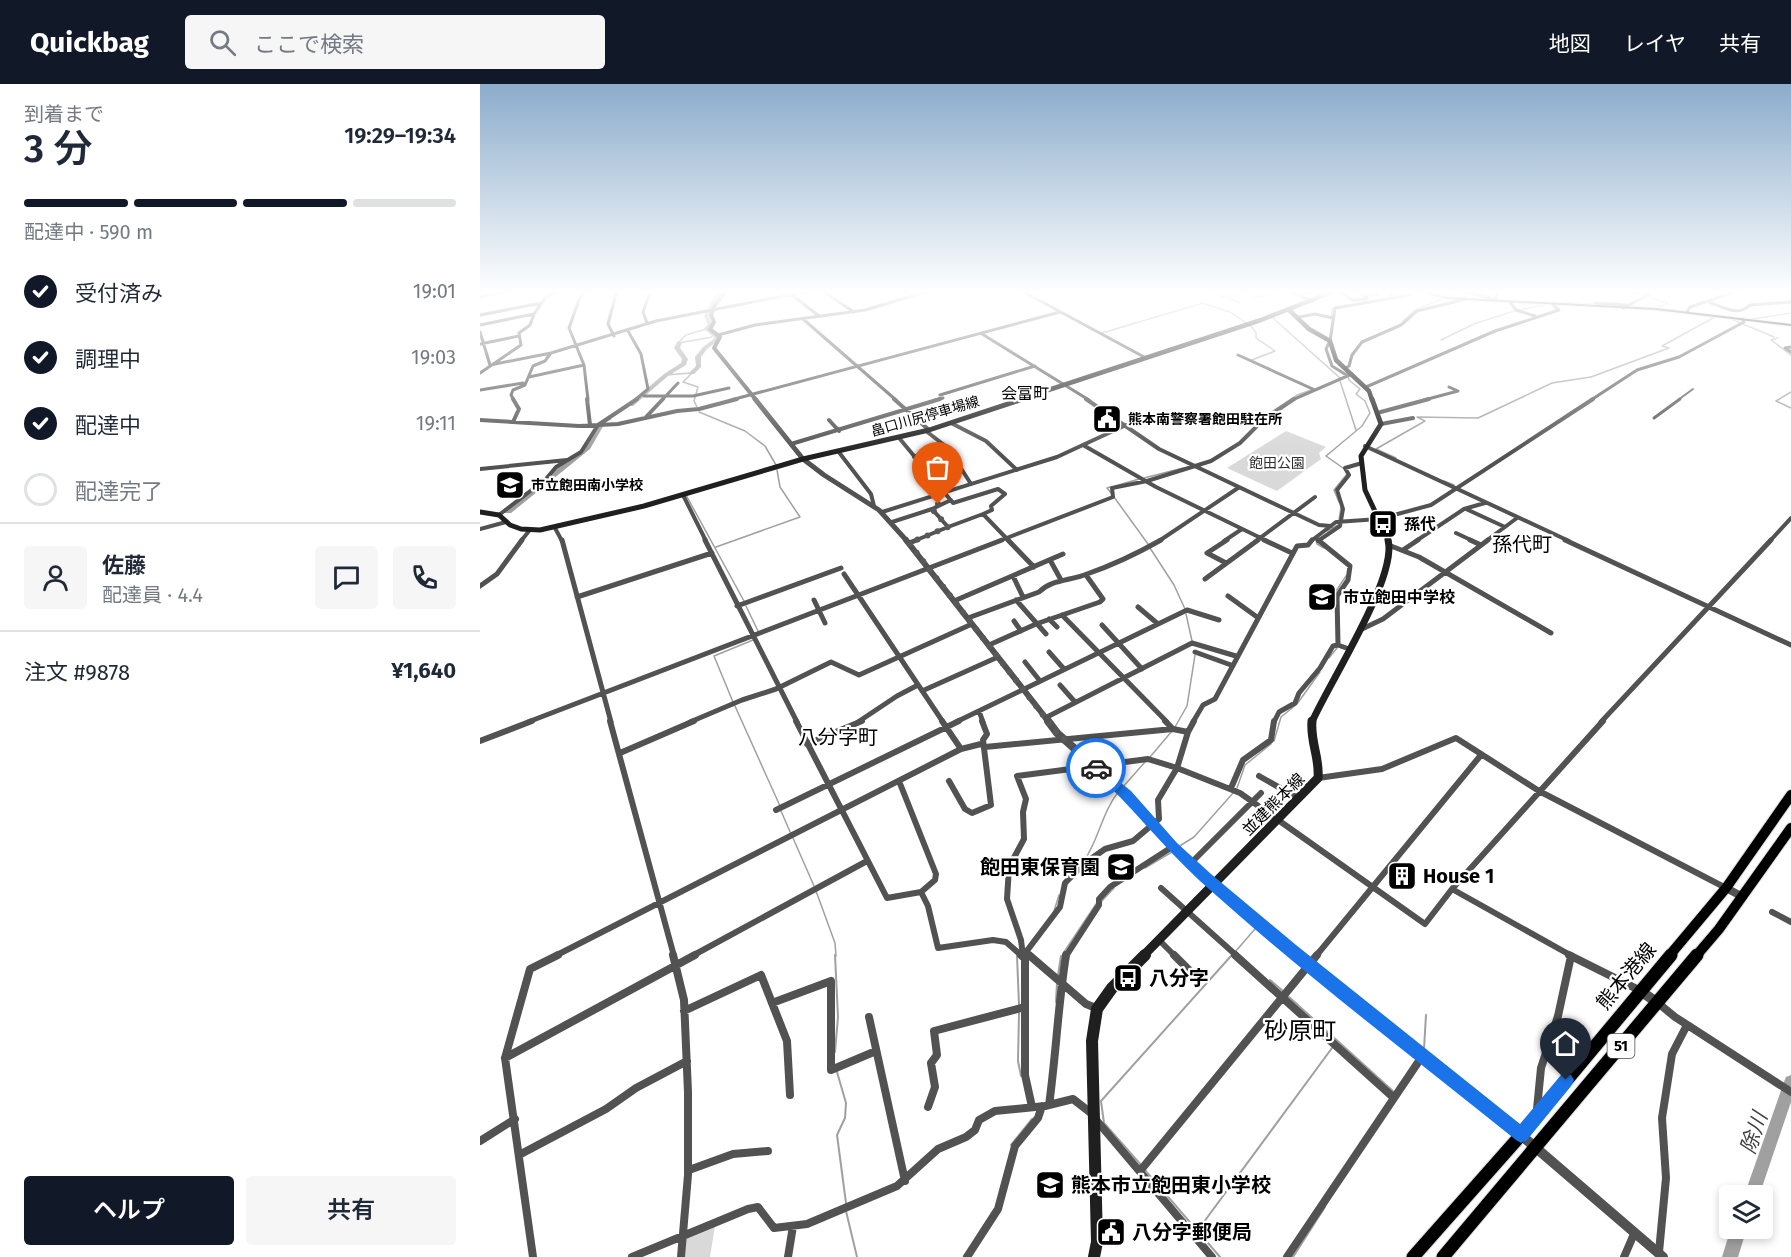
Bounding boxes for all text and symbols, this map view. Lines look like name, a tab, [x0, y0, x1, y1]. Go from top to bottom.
search box	[185, 15, 605, 69]
text: Quickbag	[30, 26, 149, 59]
icon: search	[206, 26, 239, 59]
text: ここで検索	[254, 31, 364, 58]
text: 地図	[1549, 31, 1591, 57]
text: レイヤ	[1624, 31, 1686, 57]
text: 共有	[1719, 31, 1761, 57]
text: 到着まで	[24, 102, 104, 126]
text: 19:29–19:34	[344, 122, 456, 149]
text: 3 分	[24, 126, 93, 172]
text: 配達中 · 590 m	[24, 220, 153, 244]
icon: check	[24, 275, 57, 308]
text: 19:01	[413, 279, 456, 303]
text: 受付済み	[75, 280, 163, 307]
icon: check	[24, 341, 57, 374]
text: 19:03	[411, 345, 456, 369]
text: 調理中	[75, 346, 141, 373]
district label: 会富町	[1001, 384, 1049, 403]
street label: 畠口川尻停車場線	[869, 393, 981, 440]
public building icon: 熊本南警察署飽田駐在所	[1091, 403, 1123, 435]
icon: check	[24, 407, 57, 440]
text: 19:11	[416, 411, 456, 435]
place label: 熊本南警察署飽田駐在所	[1128, 411, 1282, 428]
text: 配達中	[75, 412, 141, 439]
pin	[912, 442, 963, 504]
icon: bag	[921, 451, 954, 484]
park label: 飽田公園	[1249, 455, 1305, 472]
school or university icon: 市立飽田南小学校	[494, 469, 526, 501]
place label: 市立飽田南小学校	[531, 477, 643, 494]
text: 配達完了	[75, 478, 163, 505]
bus stop icon: 孫代	[1367, 508, 1399, 540]
place label: 孫代	[1404, 515, 1436, 534]
district label: 孫代町	[1492, 532, 1552, 556]
button: person	[24, 546, 87, 609]
button: chat	[315, 546, 378, 609]
button: phone	[393, 546, 456, 609]
text: 佐藤	[102, 552, 146, 579]
school or university icon: 市立飽田中学校	[1306, 581, 1338, 613]
text: 配達員 · 4.4	[102, 583, 203, 607]
place label: 市立飽田中学校	[1343, 588, 1455, 607]
text: ¥1,640	[391, 657, 456, 684]
text: 注文 #9878	[24, 659, 130, 686]
district label: 八分字町	[798, 725, 878, 749]
courier	[1066, 738, 1126, 798]
icon: car	[1080, 752, 1113, 785]
street label: 並建熊本線	[1238, 769, 1308, 839]
school or university icon: 飽田東保育園	[1105, 851, 1137, 883]
place label: 飽田東保育園	[980, 855, 1100, 879]
building icon: House 1	[1386, 860, 1418, 892]
place label: House 1	[1423, 864, 1494, 888]
street label: 熊本港線	[1591, 938, 1661, 1014]
bus stop icon: 八分字	[1112, 962, 1144, 994]
place label: 八分字	[1149, 966, 1209, 990]
district label: 砂原町	[1264, 1017, 1336, 1045]
pin	[1540, 1018, 1591, 1080]
icon: home	[1549, 1027, 1582, 1060]
road number: 51	[1608, 1034, 1634, 1058]
water label: 除川	[1735, 1107, 1774, 1157]
school or university icon: 熊本市立飽田東小学校	[1034, 1169, 1066, 1201]
place label: 熊本市立飽田東小学校	[1071, 1173, 1271, 1197]
button: ヘルプ	[24, 1176, 234, 1245]
button: 共有	[246, 1176, 456, 1245]
map controls	[1719, 1185, 1773, 1239]
button: layers	[1719, 1185, 1773, 1239]
public building icon: 八分字郵便局	[1095, 1216, 1127, 1248]
place label: 八分字郵便局	[1132, 1220, 1252, 1244]

